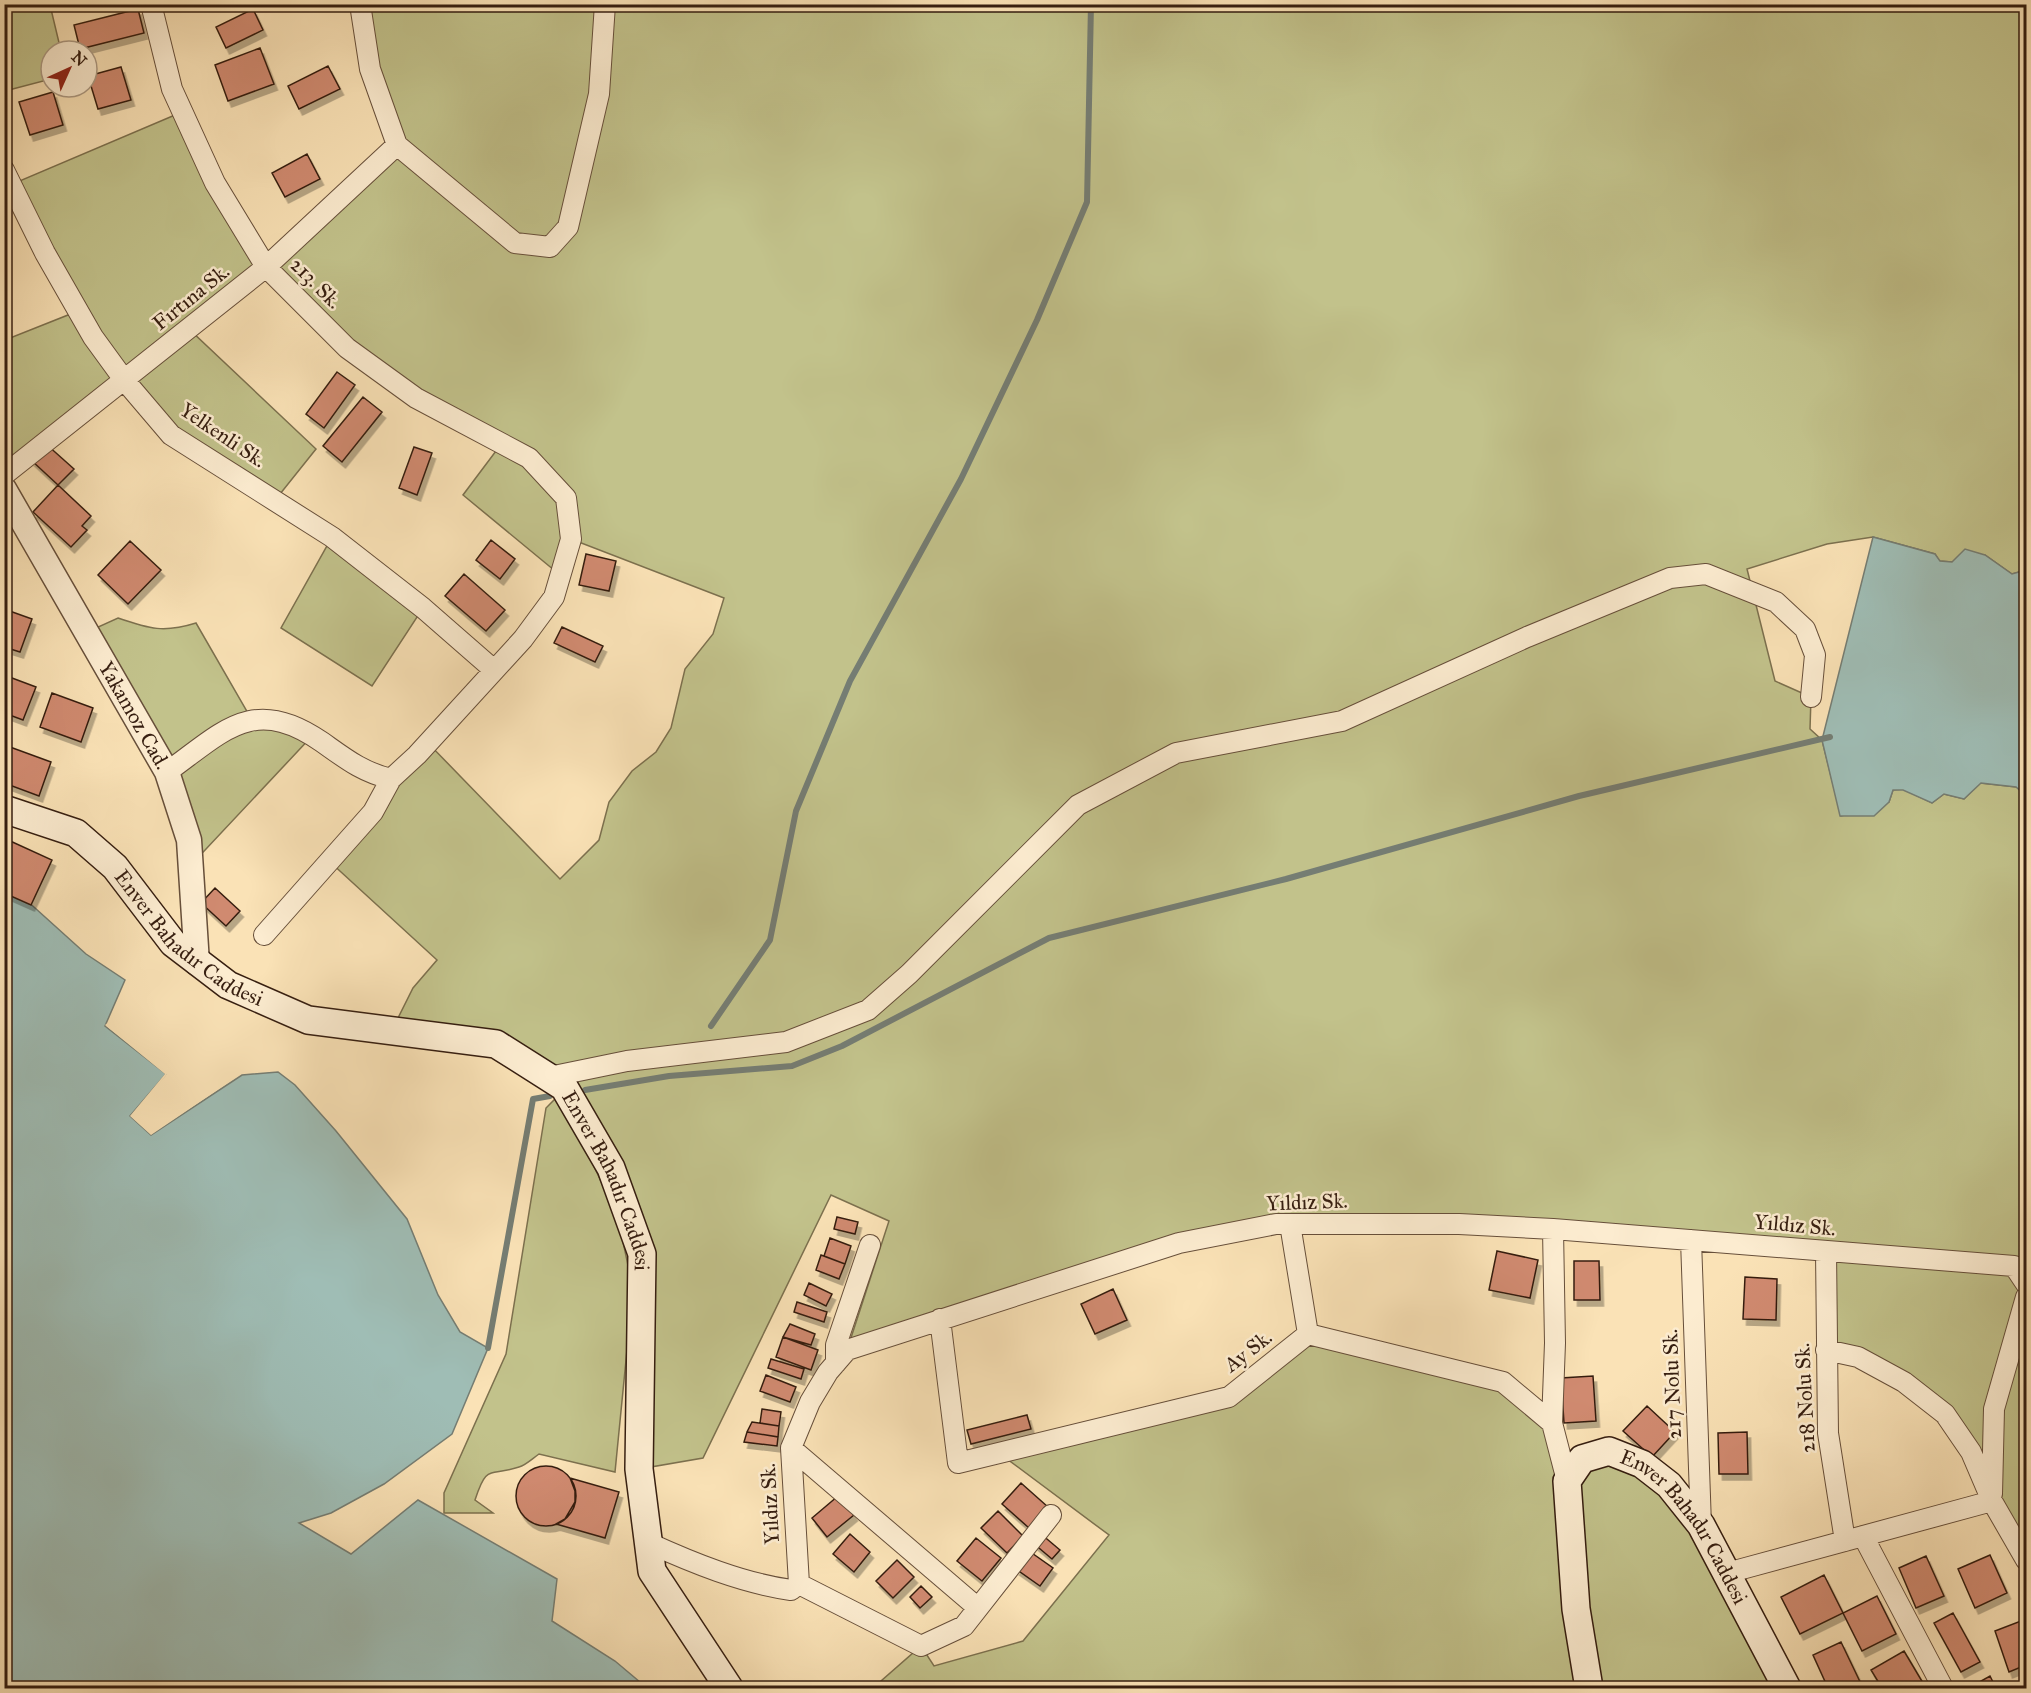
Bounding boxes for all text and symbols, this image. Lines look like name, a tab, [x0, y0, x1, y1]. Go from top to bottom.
north arrow	[39, 39, 99, 99]
text: N	[68, 47, 91, 71]
street label: 213. Sk.	[285, 252, 347, 314]
street label: Fırtına Sk.	[147, 258, 235, 336]
street label: Yelkenli Sk.	[175, 397, 271, 473]
street label: Yakamoz Cad.	[93, 657, 176, 774]
street label: Enver Bahadır Caddesi	[109, 864, 268, 1012]
street label: Enver Bahadır Caddesi	[556, 1086, 656, 1271]
street label: Yıldız Sk.	[1266, 1188, 1348, 1216]
street label: Yıldız Sk.	[1753, 1208, 1837, 1242]
street label: Ay Sk.	[1218, 1324, 1277, 1378]
street label: 217 Nolu Sk.	[1657, 1329, 1687, 1439]
street label: 218 Nolu Sk.	[1789, 1342, 1821, 1454]
street label: Enver Bahadır Caddesi	[1616, 1444, 1754, 1609]
street label: Yıldız Sk.	[755, 1463, 785, 1545]

